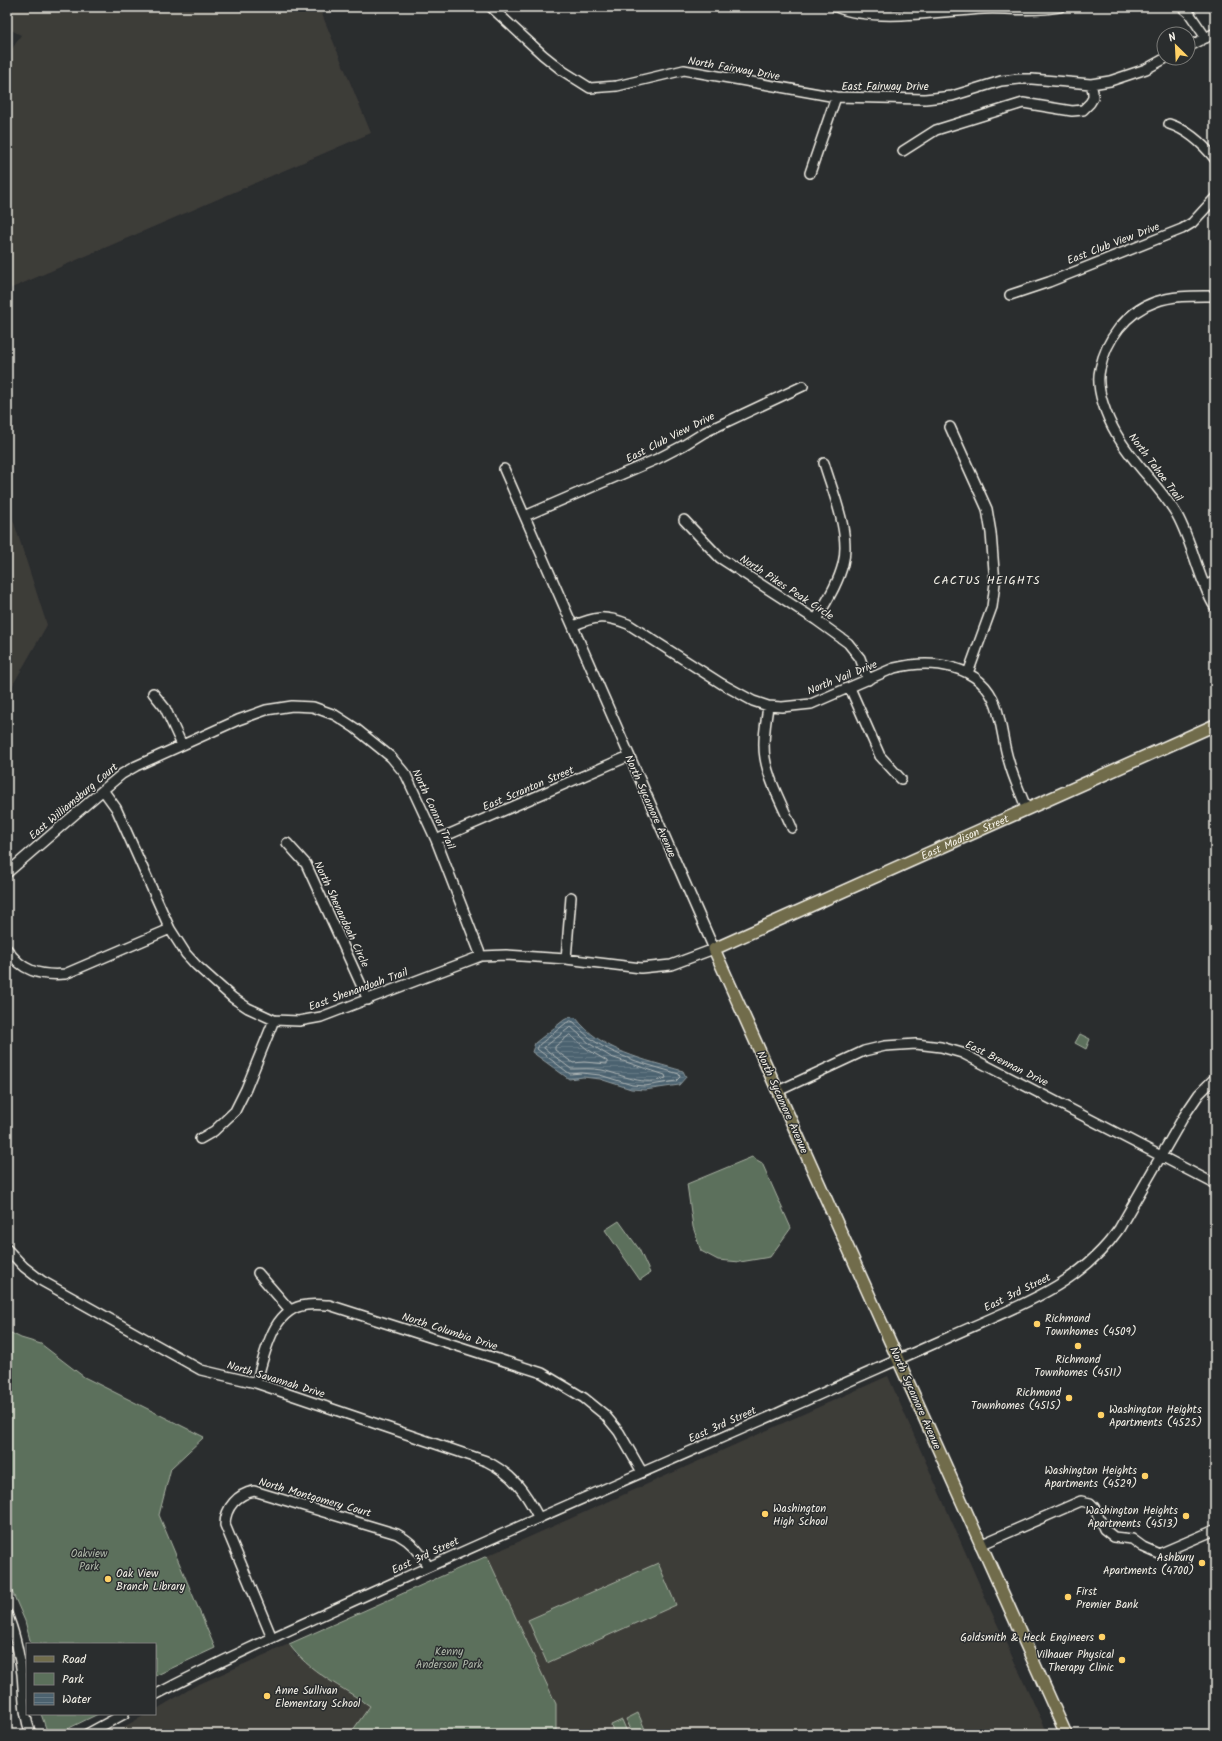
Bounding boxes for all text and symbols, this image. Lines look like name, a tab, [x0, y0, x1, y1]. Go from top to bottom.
north arrow	[1156, 26, 1196, 66]
text: N	[1166, 28, 1179, 47]
street label: North Fairway Drive	[687, 52, 781, 86]
street label: East Fairway Drive	[841, 78, 929, 96]
street label: East Club View Drive	[1064, 218, 1162, 270]
street label: East Club View Drive	[623, 408, 718, 468]
street label: North Tahoe Trail	[1123, 429, 1187, 506]
street label: North Pikes Peak Circle	[736, 550, 837, 625]
district label: CACTUS HEIGHTS	[933, 571, 1041, 590]
street label: North Vail Drive	[805, 656, 880, 700]
street label: North Sycamore Avenue	[619, 752, 681, 861]
street label: East Williamsburg Court	[25, 758, 123, 845]
street label: East Scranton Street	[480, 761, 578, 816]
street label: North Connor Trail	[407, 766, 460, 853]
street label: East Madison Street	[918, 810, 1013, 865]
street label: North Shenandoah Circle	[309, 858, 374, 971]
street label: East Shenandoah Trail	[306, 964, 411, 1016]
street label: East Brennan Drive	[962, 1036, 1051, 1092]
street label: North Sycamore Avenue	[751, 1048, 813, 1157]
street label: East 3rd Street	[981, 1269, 1055, 1317]
street label: North Columbia Drive	[399, 1308, 500, 1356]
place label: Richmond Townhomes (4509)	[1045, 1310, 1137, 1341]
marker: Richmond Townhomes (4509)	[1032, 1319, 1042, 1329]
marker: Richmond Townhomes (4511)	[1073, 1341, 1083, 1351]
street label: North Sycamore Avenue	[884, 1344, 946, 1453]
place label: Richmond Townhomes (4511)	[1034, 1351, 1122, 1382]
street label: North Savannah Drive	[225, 1357, 327, 1403]
place label: Richmond Townhomes (4515)	[971, 1384, 1061, 1415]
marker: Richmond Townhomes (4515)	[1064, 1393, 1074, 1403]
place label: Washington Heights Apartments (4525)	[1109, 1401, 1202, 1432]
street label: East 3rd Street	[686, 1402, 760, 1448]
marker: Washington Heights Apartments (4525)	[1096, 1410, 1106, 1420]
place label: Washington Heights Apartments (4529)	[1044, 1462, 1137, 1493]
marker: Washington Heights Apartments (4529)	[1140, 1471, 1150, 1481]
street label: North Montgomery Court	[256, 1473, 374, 1523]
place label: Washington High School	[773, 1500, 828, 1531]
place label: Washington Heights Apartments (4513)	[1085, 1502, 1178, 1533]
marker: Washington High School	[760, 1509, 770, 1519]
marker: Washington Heights Apartments (4513)	[1181, 1511, 1191, 1521]
street label: East 3rd Street	[389, 1532, 463, 1579]
park label: Oakview Park	[71, 1545, 108, 1576]
place label: Ashbury Apartments (4700)	[1103, 1549, 1195, 1580]
marker: Ashbury Apartments (4700)	[1197, 1558, 1207, 1568]
place label: Oak View Branch Library	[116, 1565, 186, 1596]
marker: Oak View Branch Library	[103, 1574, 113, 1584]
place label: First Premier Bank	[1076, 1583, 1139, 1614]
marker: First Premier Bank	[1063, 1592, 1073, 1602]
place label: Goldsmith & Heck Engineers	[960, 1629, 1094, 1647]
marker: Goldsmith & Heck Engineers	[1097, 1632, 1107, 1642]
legend	[26, 1643, 156, 1715]
park label: Kenny Anderson Park	[416, 1643, 483, 1674]
place label: Vilhauer Physical Therapy Clinic	[1036, 1646, 1114, 1677]
text: Road	[62, 1650, 87, 1669]
marker: Vilhauer Physical Therapy Clinic	[1117, 1655, 1127, 1665]
text: Park	[62, 1670, 84, 1689]
place label: Anne Sullivan Elementary School	[275, 1682, 361, 1713]
text: Water	[62, 1690, 92, 1709]
marker: Anne Sullivan Elementary School	[262, 1691, 272, 1701]

